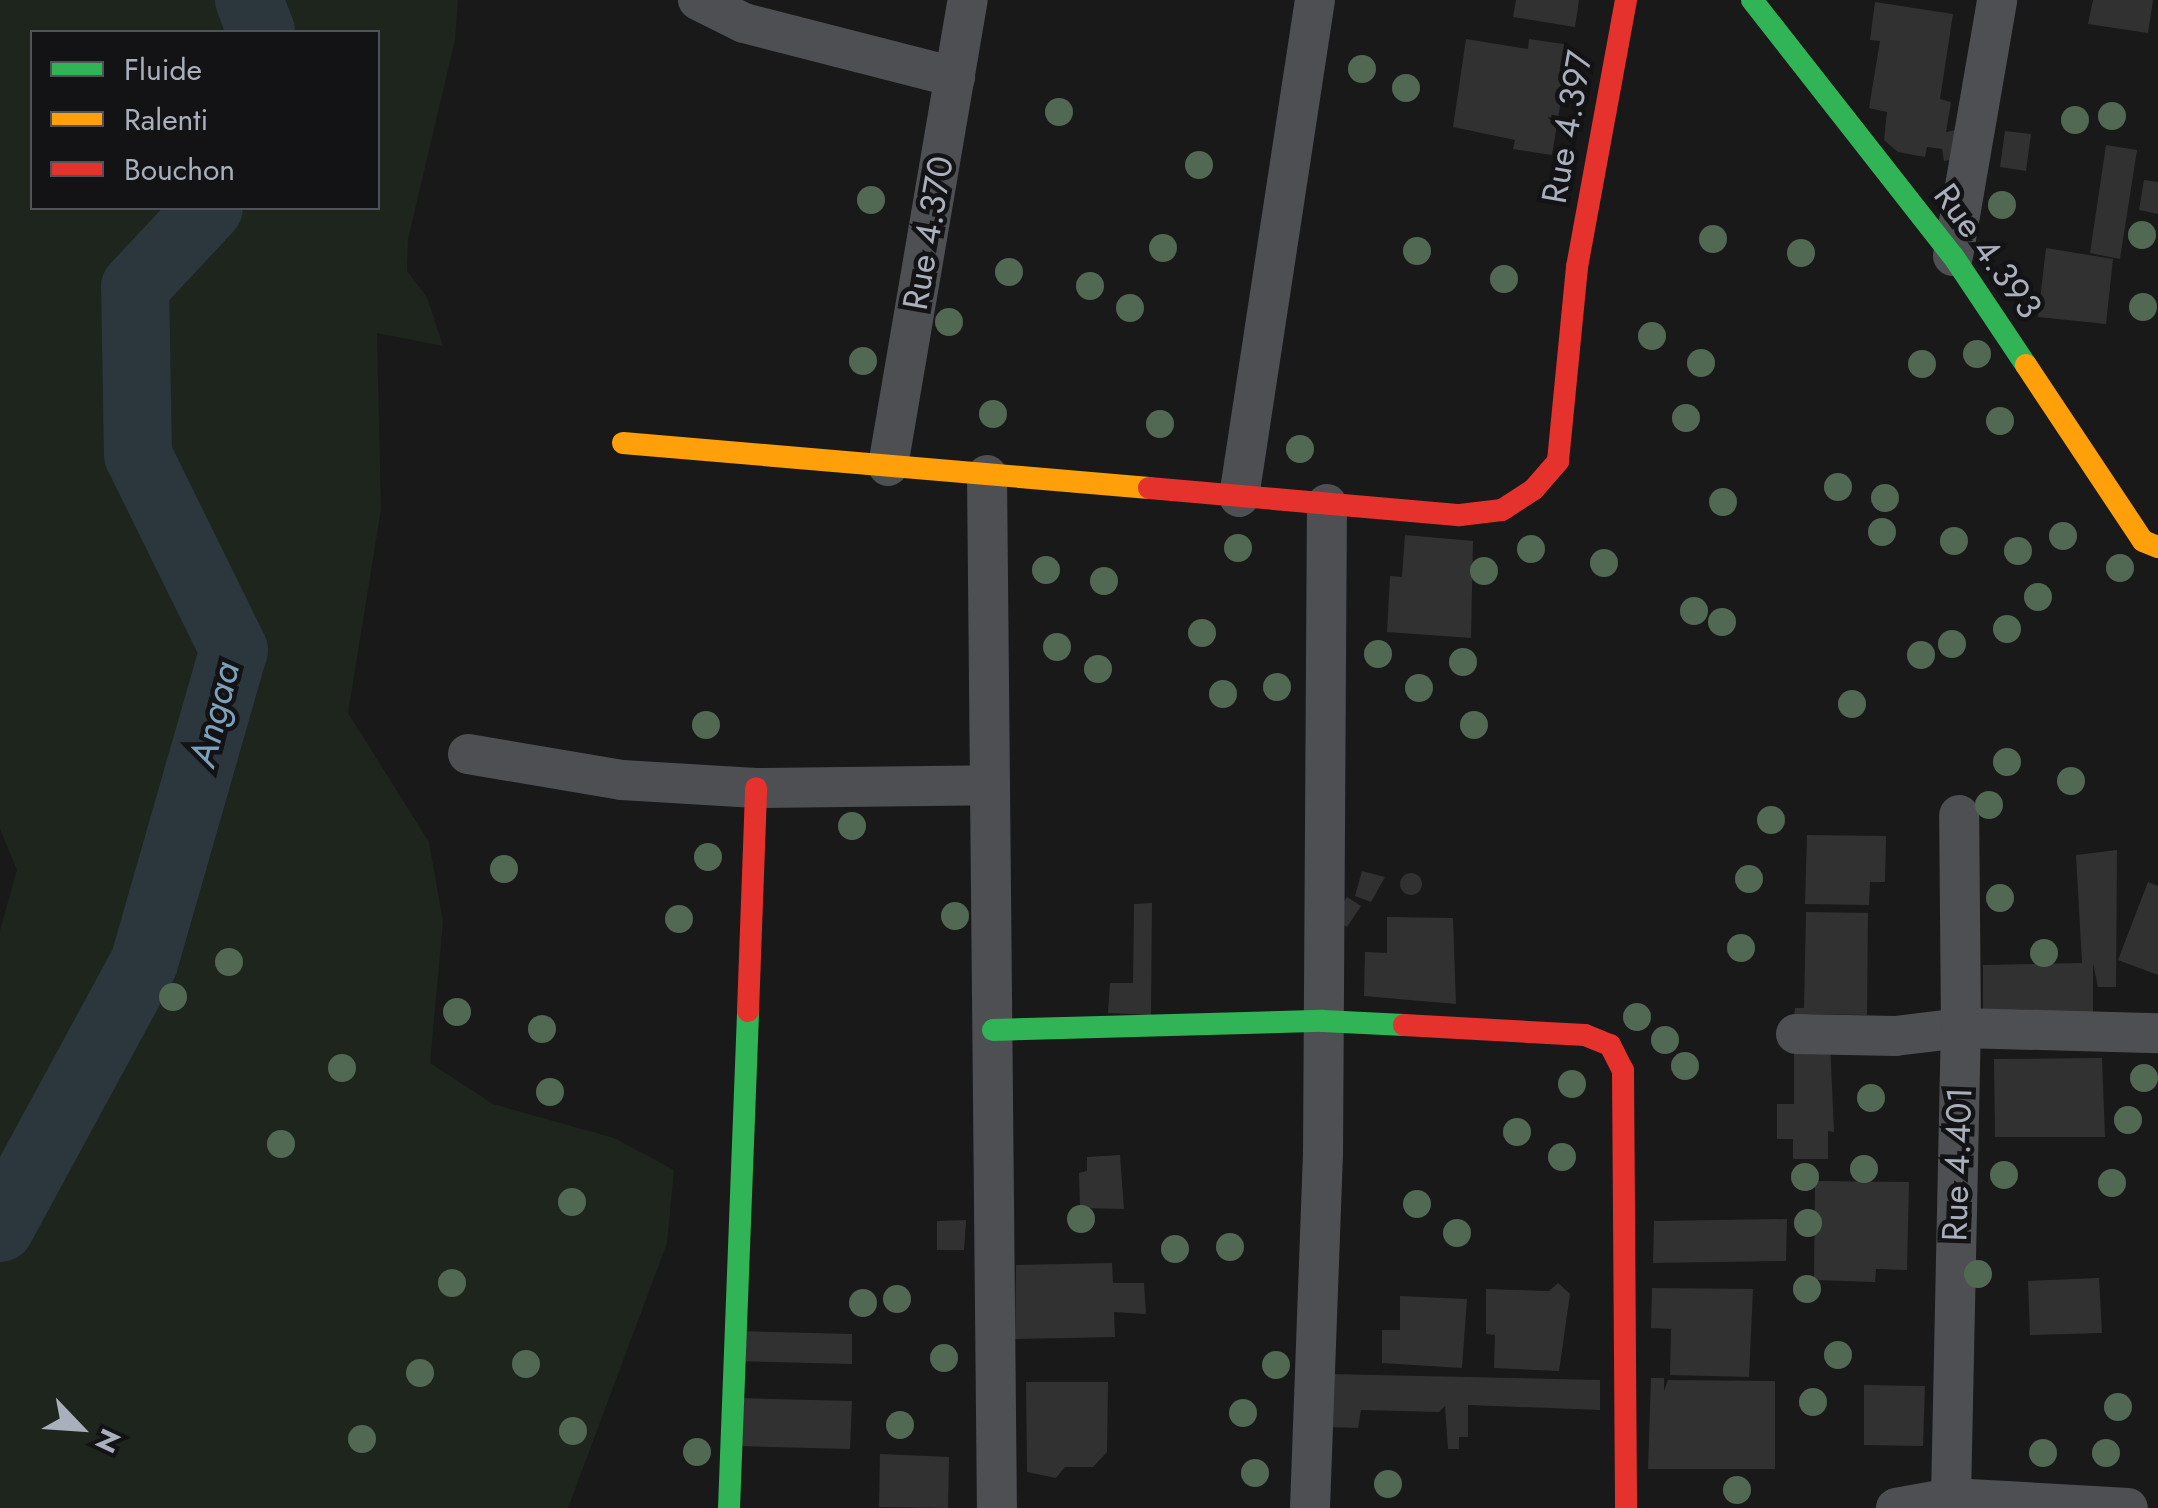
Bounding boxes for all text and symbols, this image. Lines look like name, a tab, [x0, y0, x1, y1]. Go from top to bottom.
legend	[30, 30, 380, 210]
text: Fluide	[124, 48, 202, 91]
street label: Rue 4.397	[1533, 48, 1601, 206]
text: Ralenti	[124, 98, 208, 141]
text: Bouchon	[124, 148, 235, 191]
street label: Rue 4.370	[894, 153, 962, 313]
street label: Rue 4.393	[1925, 176, 2051, 326]
water label: Angaa	[179, 657, 249, 771]
street label: Rue 4.401	[1933, 1086, 1981, 1242]
north arrow	[30, 1378, 130, 1478]
text: N	[84, 1422, 131, 1460]

